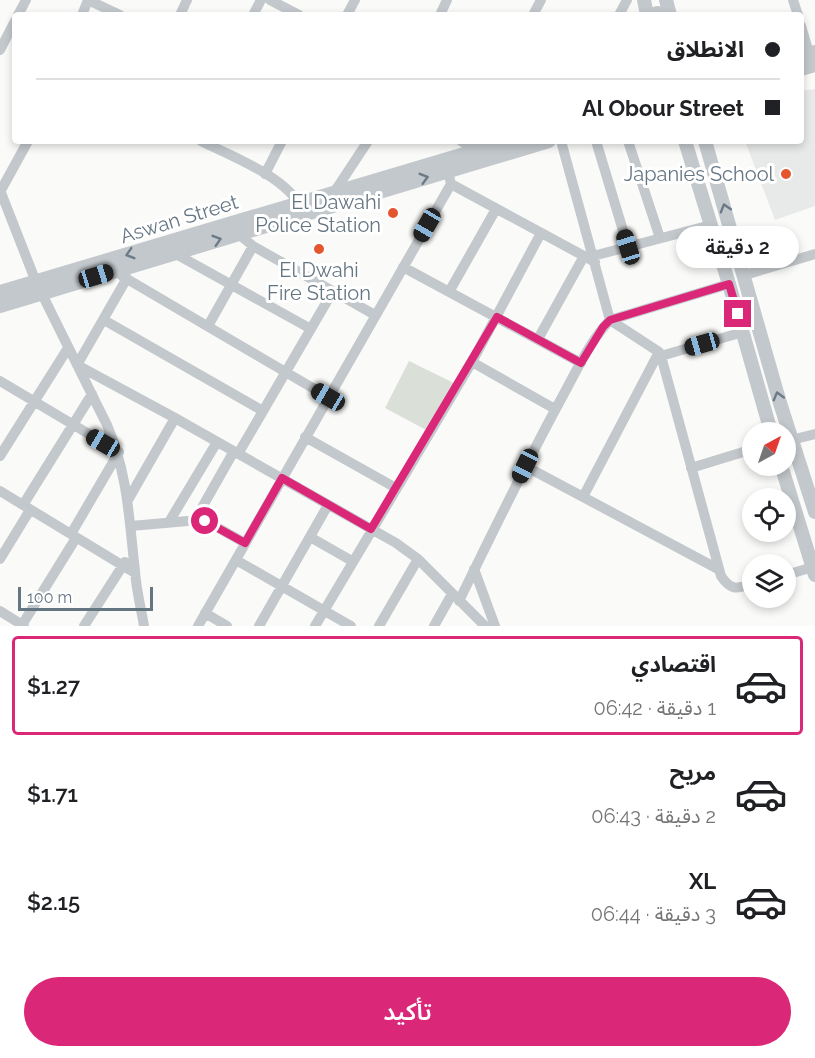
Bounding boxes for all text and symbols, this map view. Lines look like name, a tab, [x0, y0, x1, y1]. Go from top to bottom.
text: الانطلاق	[667, 36, 744, 62]
text: Al Obour Street	[582, 95, 744, 121]
place label: Japanies School	[624, 162, 775, 186]
marker: Japanies School	[779, 167, 793, 181]
one-way arrow	[418, 173, 429, 185]
street label: Aswan Street	[117, 190, 241, 248]
place label: El Dawahi Police Station	[255, 190, 381, 237]
one-way arrow	[720, 204, 732, 214]
car	[410, 205, 444, 245]
marker: El Dawahi Police Station	[386, 206, 400, 220]
car	[614, 227, 642, 267]
callout: 2 دقيقة	[676, 227, 800, 269]
one-way arrow	[211, 235, 222, 247]
text: 2 دقيقة	[705, 235, 770, 259]
marker: El Dwahi Fire Station	[312, 242, 326, 256]
one-way arrow	[125, 247, 136, 259]
place label: El Dwahi Fire Station	[267, 258, 371, 305]
car	[76, 262, 116, 290]
route end	[724, 300, 751, 327]
car	[682, 330, 722, 358]
car	[308, 380, 348, 414]
one-way arrow	[773, 391, 785, 402]
north arrow	[742, 422, 796, 476]
map controls	[742, 422, 796, 608]
car	[83, 426, 123, 460]
car	[509, 446, 541, 486]
button: locate	[742, 488, 796, 542]
route start	[191, 507, 218, 534]
button: layers	[742, 554, 796, 608]
scale bar	[18, 584, 153, 612]
text: 100 m	[27, 588, 72, 607]
text: اقتصادي	[631, 651, 716, 677]
icon: car	[734, 659, 788, 713]
text: $1.27	[27, 673, 80, 699]
text: 1 دقيقة · 06:42	[593, 696, 716, 720]
text: مريح	[670, 759, 716, 785]
icon: car	[734, 767, 788, 821]
text: $1.71	[27, 781, 78, 807]
text: 2 دقيقة · 06:43	[591, 804, 716, 828]
text: XL	[689, 868, 716, 894]
icon: car	[734, 875, 788, 929]
text: $2.15	[27, 889, 80, 915]
text: 3 دقيقة · 06:44	[591, 902, 716, 926]
button: تأكيد	[24, 977, 791, 1046]

